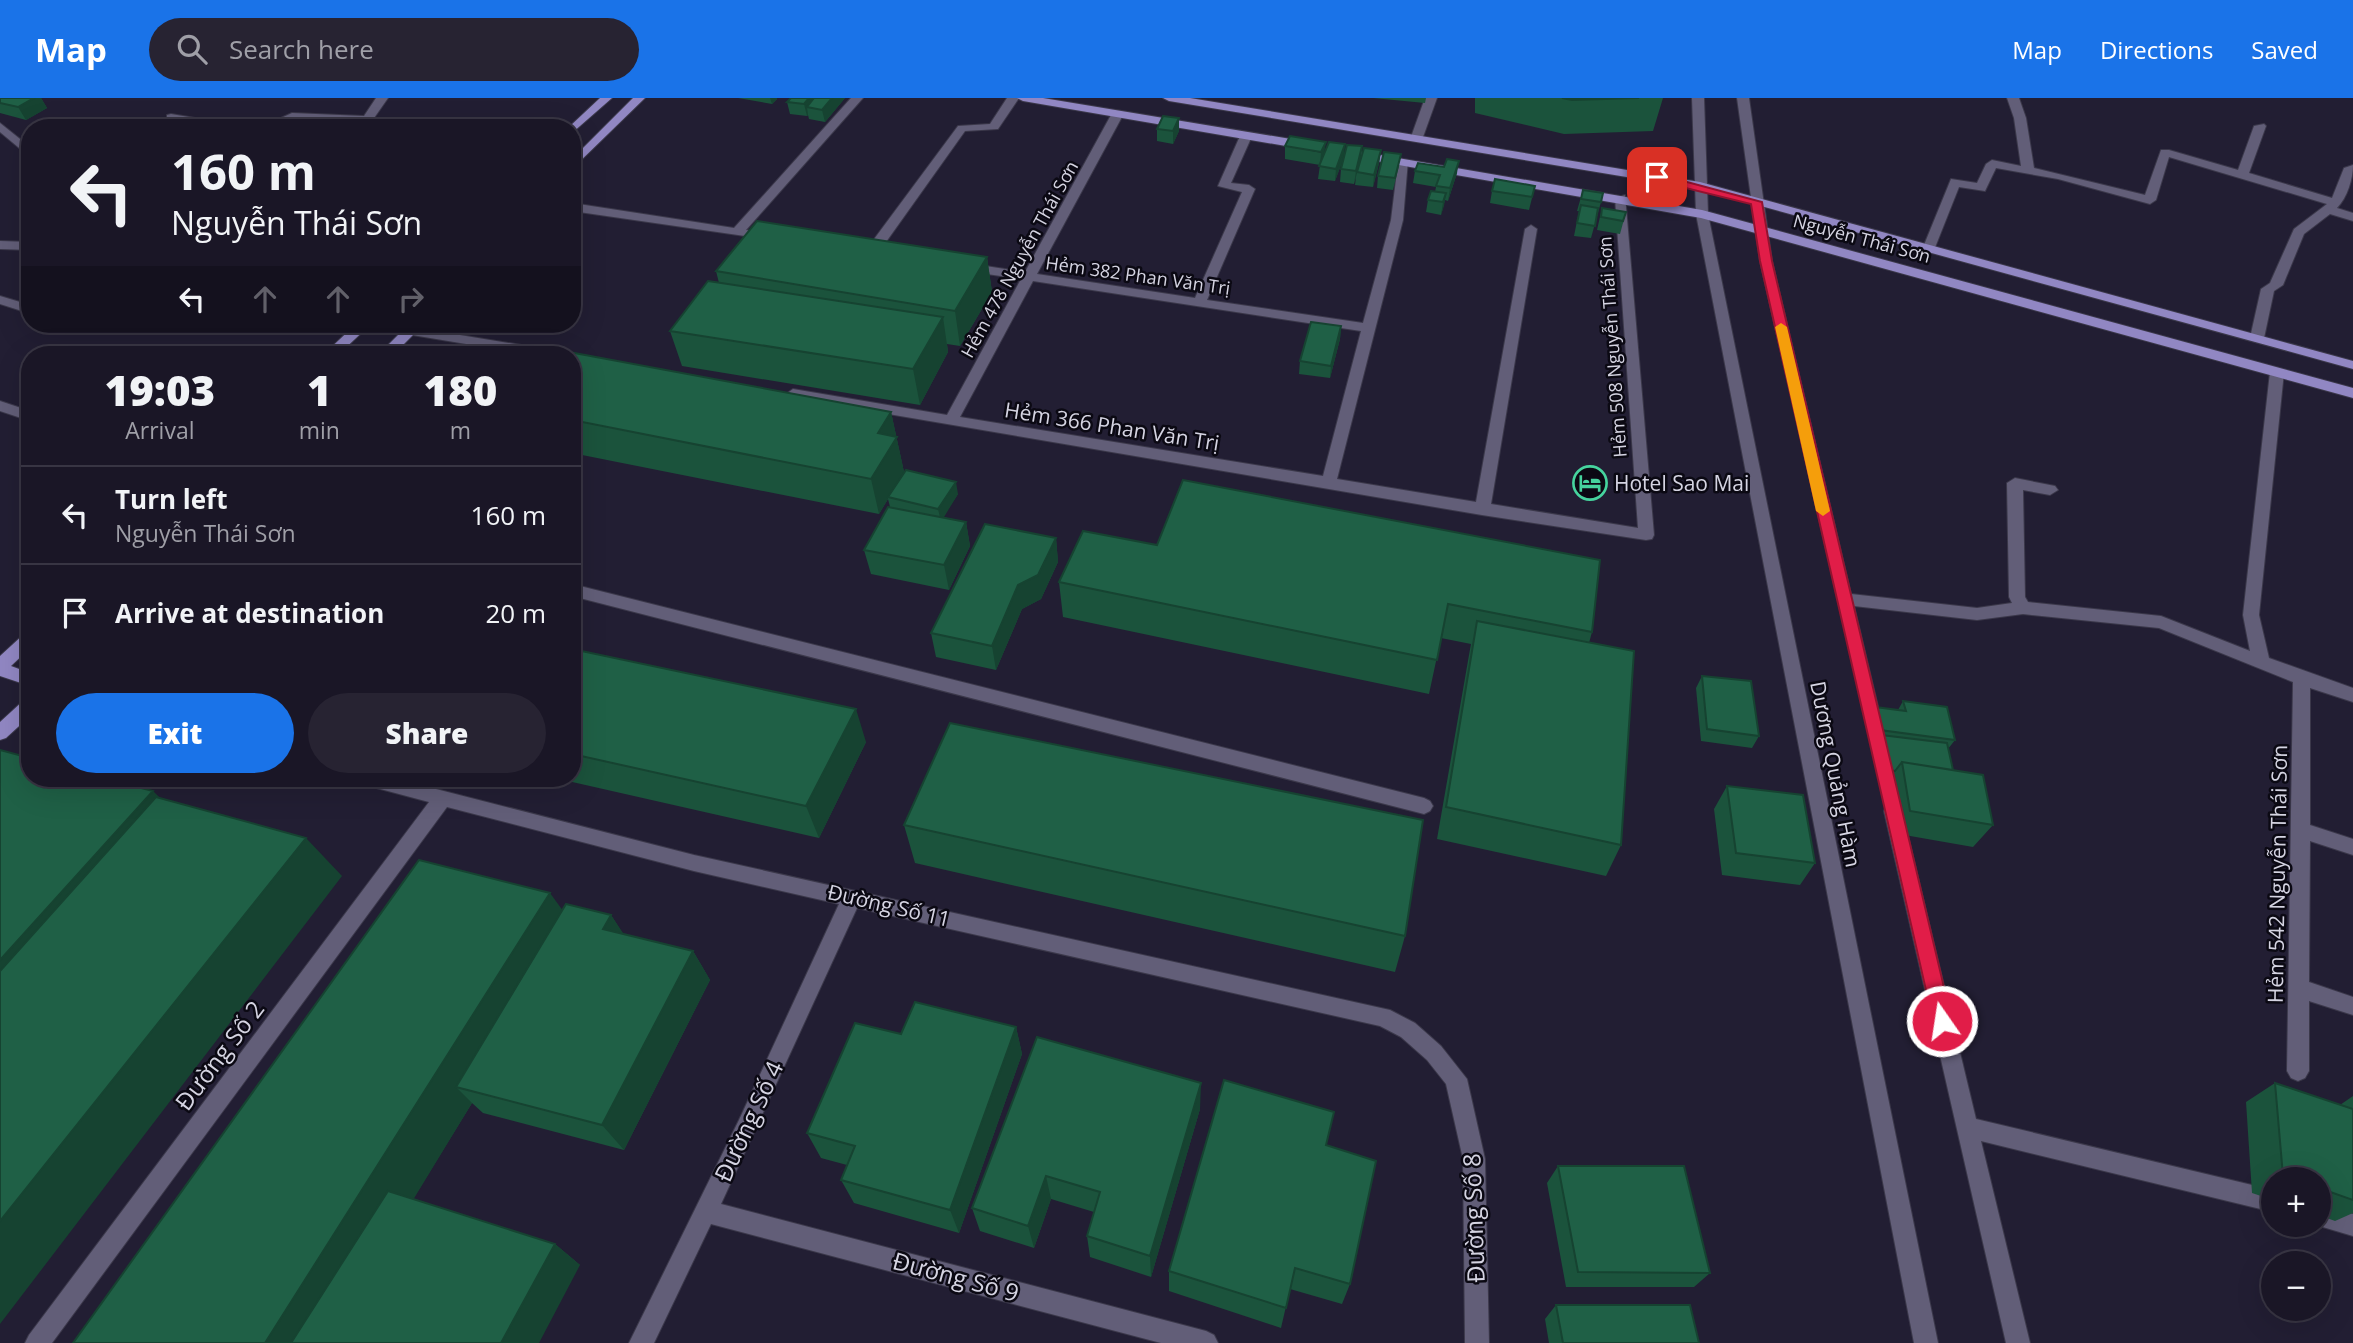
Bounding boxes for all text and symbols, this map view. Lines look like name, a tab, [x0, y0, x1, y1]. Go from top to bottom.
search box	[149, 18, 639, 81]
text: Map	[35, 27, 107, 72]
icon: search	[173, 30, 211, 68]
text: Search here	[229, 31, 374, 67]
text: Map	[2012, 33, 2062, 66]
text: Directions	[2100, 33, 2213, 66]
text: Saved	[2251, 33, 2318, 66]
text: 160 m	[171, 138, 316, 204]
icon: left	[56, 147, 147, 238]
pin	[1627, 147, 1687, 207]
street label: Hẻm 478 Nguyễn Thái Sơn	[955, 156, 1083, 362]
icon: arrive	[1638, 158, 1676, 196]
text: Nguyễn Thái Sơn	[171, 201, 422, 244]
street label: Nguyễn Thái Sơn	[1791, 208, 1933, 268]
street label: Hẻm 508 Nguyễn Thái Sơn	[1592, 236, 1632, 458]
street label: Hẻm 382 Phan Văn Trị	[1044, 250, 1232, 300]
icon: left	[173, 280, 211, 318]
icon: ahead	[246, 280, 284, 318]
icon: ahead	[319, 280, 357, 318]
icon: right	[392, 280, 430, 318]
text: 19:03	[105, 361, 215, 418]
text: 1	[307, 361, 332, 418]
text: 180	[424, 361, 497, 418]
street label: Hẻm 366 Phan Văn Trị	[1003, 395, 1221, 457]
text: Arrival	[125, 414, 195, 446]
text: min	[299, 414, 340, 446]
text: m	[450, 414, 471, 446]
hotel icon: Hotel Sao Mai	[1571, 464, 1609, 502]
place label: Hotel Sao Mai	[1614, 469, 1749, 497]
text: Turn left	[115, 481, 227, 517]
icon: left	[56, 496, 94, 534]
text: 160 m	[471, 497, 546, 533]
text: Nguyễn Thái Sơn	[115, 517, 296, 549]
icon: arrive	[56, 594, 94, 632]
text: Arrive at destination	[115, 595, 384, 631]
text: 20 m	[485, 595, 546, 631]
street label: Dương Quảng Hàm	[1804, 679, 1868, 869]
button: Exit	[56, 693, 294, 773]
button: Share	[308, 693, 546, 773]
street label: Hẻm 542 Nguyễn Thái Sơn	[2261, 745, 2293, 1003]
street label: Đường Số 11	[825, 877, 953, 933]
position arrow	[1905, 984, 1979, 1058]
street label: Đường Số 2	[167, 993, 271, 1117]
street label: Đường Số 4	[706, 1055, 790, 1187]
street label: Đường Số 8	[1454, 1153, 1492, 1283]
map controls	[2261, 1167, 2331, 1321]
button: +	[2261, 1167, 2331, 1237]
street label: Đường Số 9	[889, 1243, 1023, 1309]
button: −	[2261, 1251, 2331, 1321]

